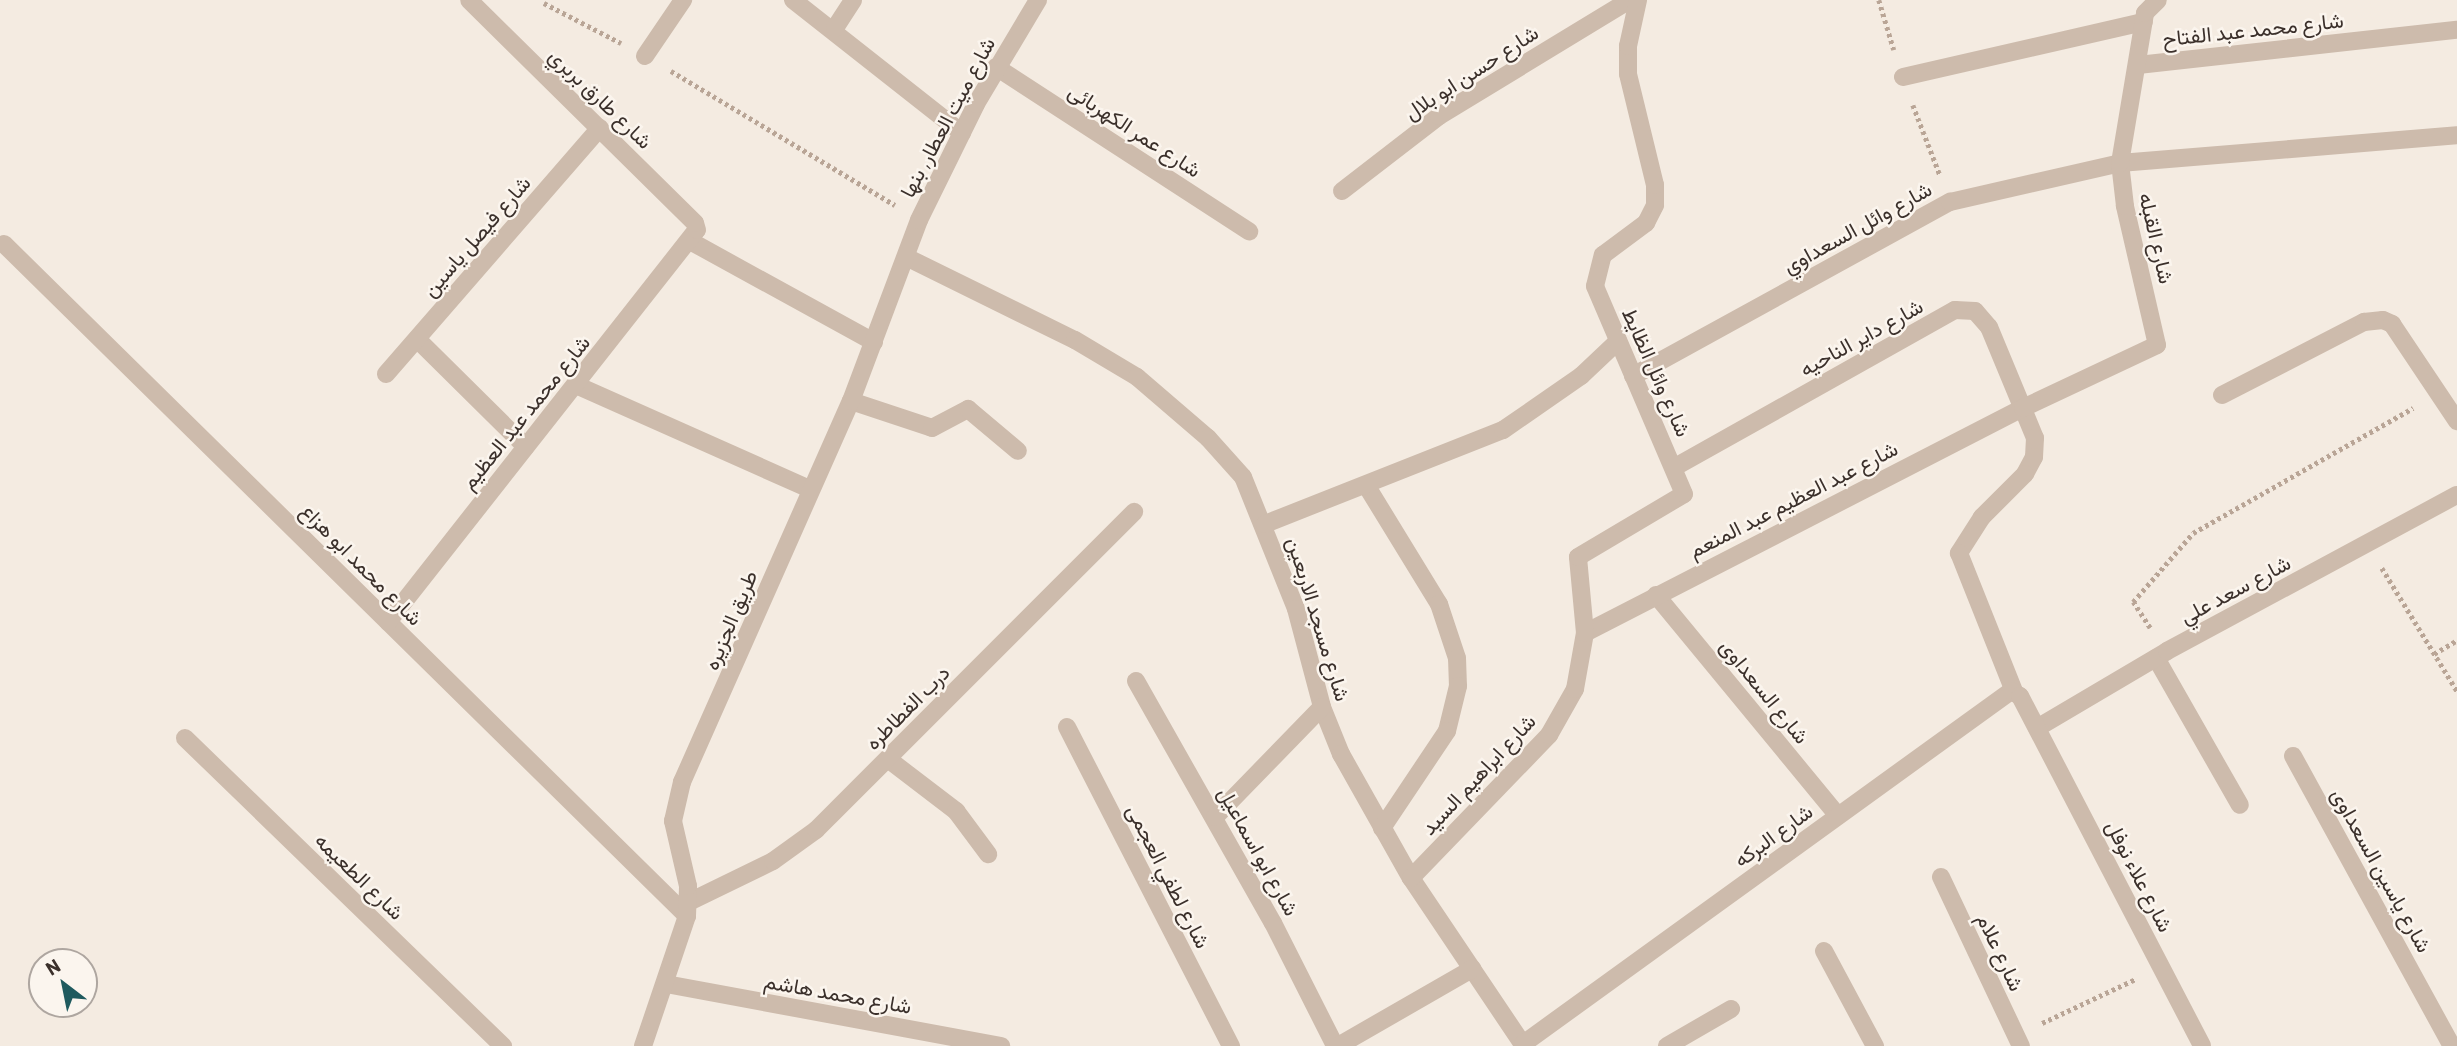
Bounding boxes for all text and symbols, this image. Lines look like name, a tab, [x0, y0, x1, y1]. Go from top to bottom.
street label: شارع محمد عبد الفتاح	[2161, 7, 2345, 51]
street label: شارع حسن ابو بلال	[1399, 19, 1543, 125]
street label: شارع ميت العطار, بنها	[894, 33, 1000, 201]
street label: شارع طارق بربري	[544, 42, 658, 154]
street label: شارع عمر الكهربائى	[1064, 78, 1206, 182]
street label: شارع فيصل ياسين	[417, 170, 535, 302]
street label: شارع وائل السعداوي	[1778, 176, 1936, 278]
street label: شارع القبله	[2134, 190, 2180, 286]
street label: شارع داير الناحيه	[1795, 293, 1927, 381]
street label: شارع وائل الظايط	[1617, 304, 1697, 440]
street label: شارع محمد عبد العظيم	[455, 330, 595, 494]
street label: شارع عبد العظيم عبد المنعم	[1684, 435, 1902, 563]
street label: شارع محمد ابو هزاع	[296, 498, 428, 630]
street label: شارع مسجد الاربعين	[1282, 534, 1356, 704]
street label: شارع سعد علي	[2175, 549, 2295, 629]
street label: طريق الجزيره	[698, 566, 762, 674]
street label: شارع السعداوى	[1715, 634, 1815, 748]
street label: درب الفطاطره	[860, 660, 954, 754]
street label: شارع ابراهيم السيد	[1416, 708, 1540, 840]
street label: شارع ابو اسماعيل	[1213, 782, 1305, 920]
street label: شارع ياسين السعداوى	[2326, 784, 2438, 956]
street label: شارع البركه	[1729, 798, 1817, 872]
street label: شارع لطفي العجمى	[1122, 800, 1216, 952]
street label: شارع علاء نوفل	[2101, 816, 2179, 936]
street label: شارع الطعيمه	[310, 827, 410, 925]
street label: شارع علام	[1972, 909, 2030, 995]
north arrow	[28, 948, 98, 1018]
text: N	[41, 953, 64, 980]
street label: شارع محمد هاشم	[762, 968, 914, 1018]

